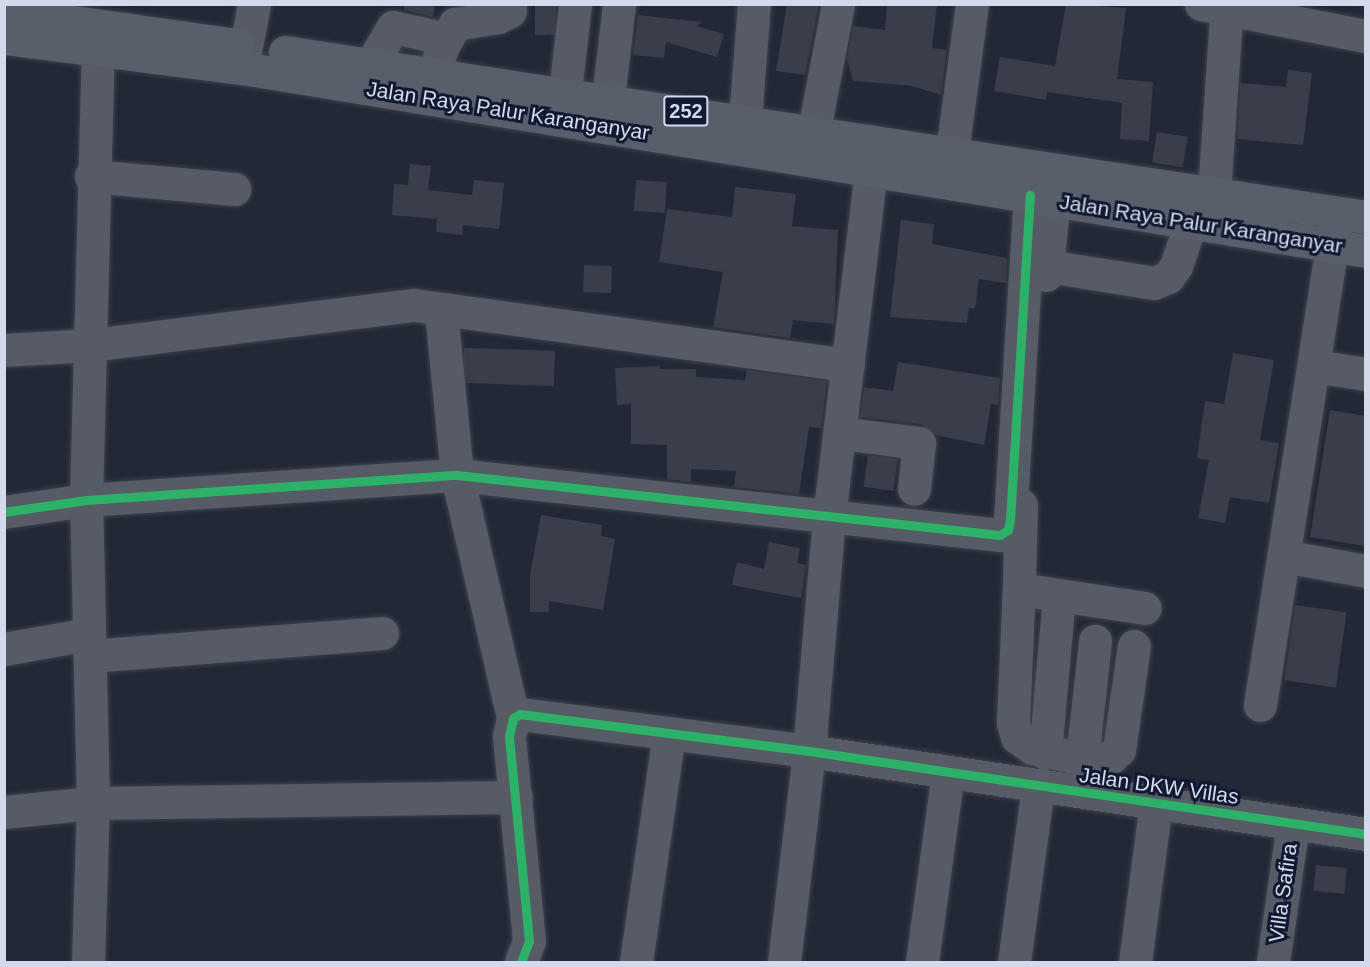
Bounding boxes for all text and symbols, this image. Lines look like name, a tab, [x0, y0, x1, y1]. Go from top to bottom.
street label: Jalan Raya Palur Karanganyar	[365, 76, 651, 146]
road number: 252	[662, 94, 710, 128]
street label: Jalan Raya Palur Karanganyar	[1058, 189, 1344, 259]
street label: Jalan DKW Villas	[1078, 762, 1240, 810]
street label: Villa Safira	[1264, 842, 1302, 944]

